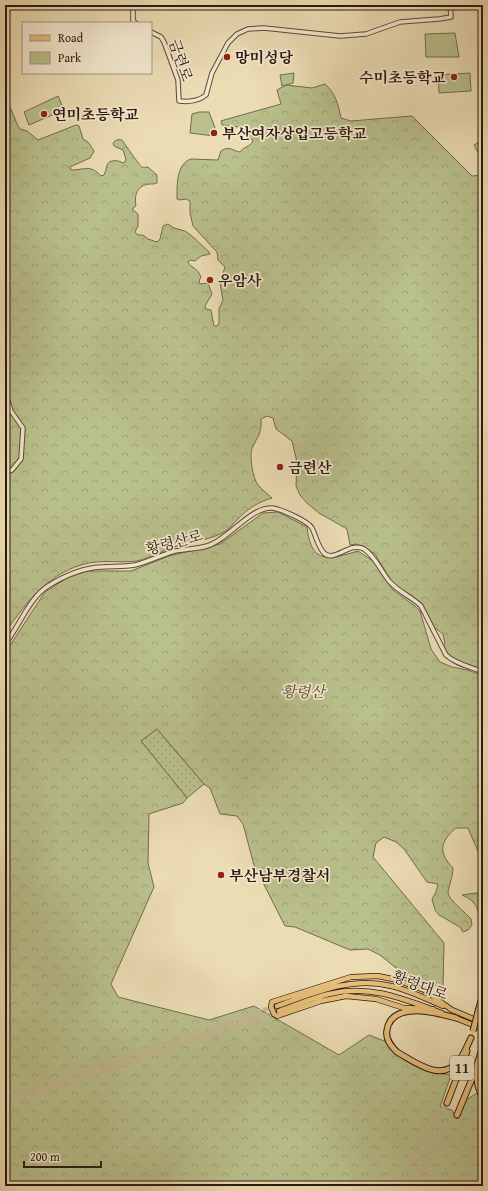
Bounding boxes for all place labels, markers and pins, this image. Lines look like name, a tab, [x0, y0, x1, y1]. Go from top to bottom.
place label: 망미성당	[235, 47, 293, 68]
marker: 망미성당	[222, 52, 232, 62]
place label: 수미초등학교	[359, 67, 446, 88]
marker: 수미초등학교	[449, 72, 459, 82]
place label: 연미초등학교	[52, 104, 139, 125]
marker: 연미초등학교	[39, 109, 49, 119]
place label: 부산여자상업고등학교	[222, 123, 367, 144]
marker: 부산여자상업고등학교	[209, 128, 219, 138]
place label: 우암사	[218, 270, 262, 291]
marker: 우암사	[205, 275, 215, 285]
place label: 금련산	[288, 457, 332, 478]
marker: 금련산	[275, 462, 285, 472]
place label: 부산남부경찰서	[229, 865, 330, 886]
marker: 부산남부경찰서	[216, 870, 226, 880]

